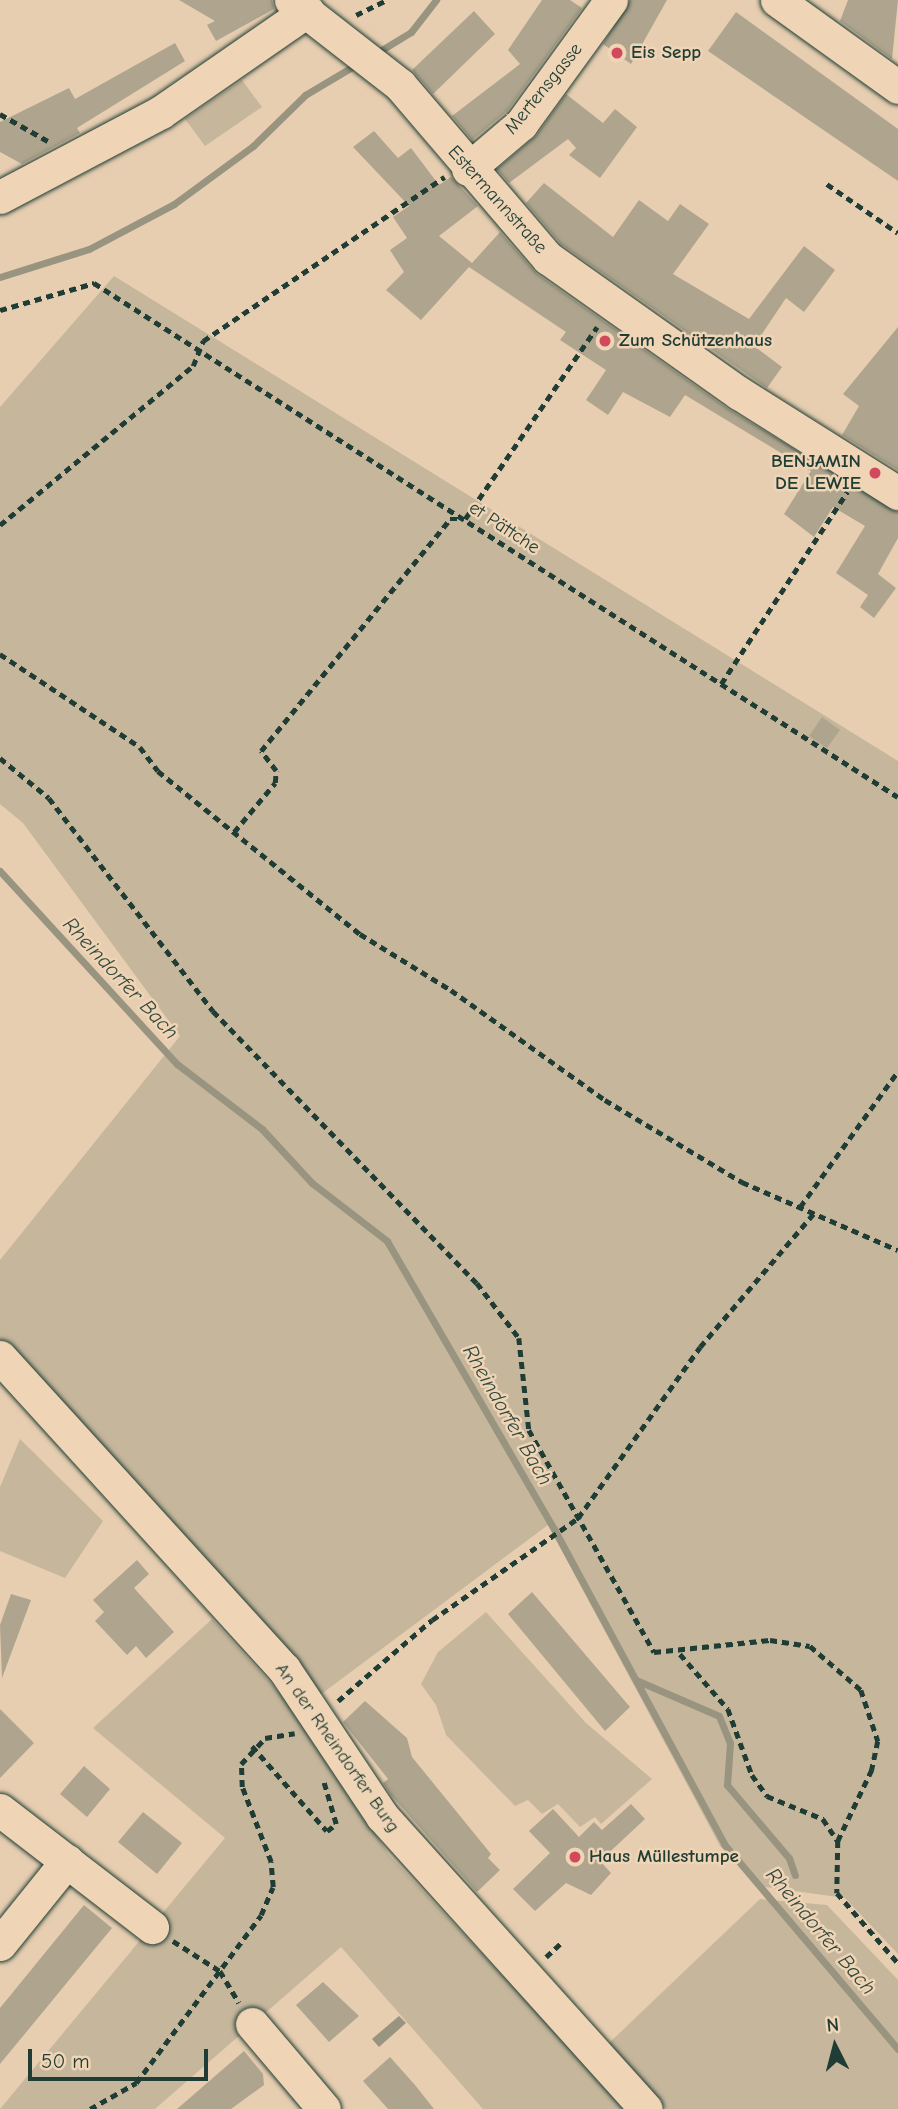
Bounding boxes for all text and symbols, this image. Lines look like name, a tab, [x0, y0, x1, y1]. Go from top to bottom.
street label: Mertensgasse	[500, 39, 588, 139]
place label: Eis Sepp	[631, 42, 701, 64]
marker: Eis Sepp	[609, 45, 625, 61]
street label: Estermannstraße	[442, 141, 552, 259]
place label: Zum Schützenhaus	[619, 330, 772, 352]
marker: Zum Schützenhaus	[597, 333, 613, 349]
place label: BENJAMIN DE LEWIE	[771, 451, 861, 495]
marker: BENJAMIN DE LEWIE	[867, 465, 883, 481]
street label: et Pättche	[464, 497, 544, 559]
water label: Rheindorfer Bach	[58, 912, 184, 1044]
water label: Rheindorfer Bach	[458, 1340, 558, 1490]
street label: An der Rheindorfer Burg	[270, 1659, 404, 1837]
place label: Haus Müllestumpe	[589, 1846, 739, 1868]
marker: Haus Müllestumpe	[567, 1849, 583, 1865]
water label: Rheindorfer Bach	[761, 1862, 881, 2000]
north arrow	[800, 2011, 870, 2081]
text: N	[825, 2014, 840, 2037]
scale bar	[32, 2036, 212, 2080]
text: 50 m	[41, 2049, 90, 2073]

